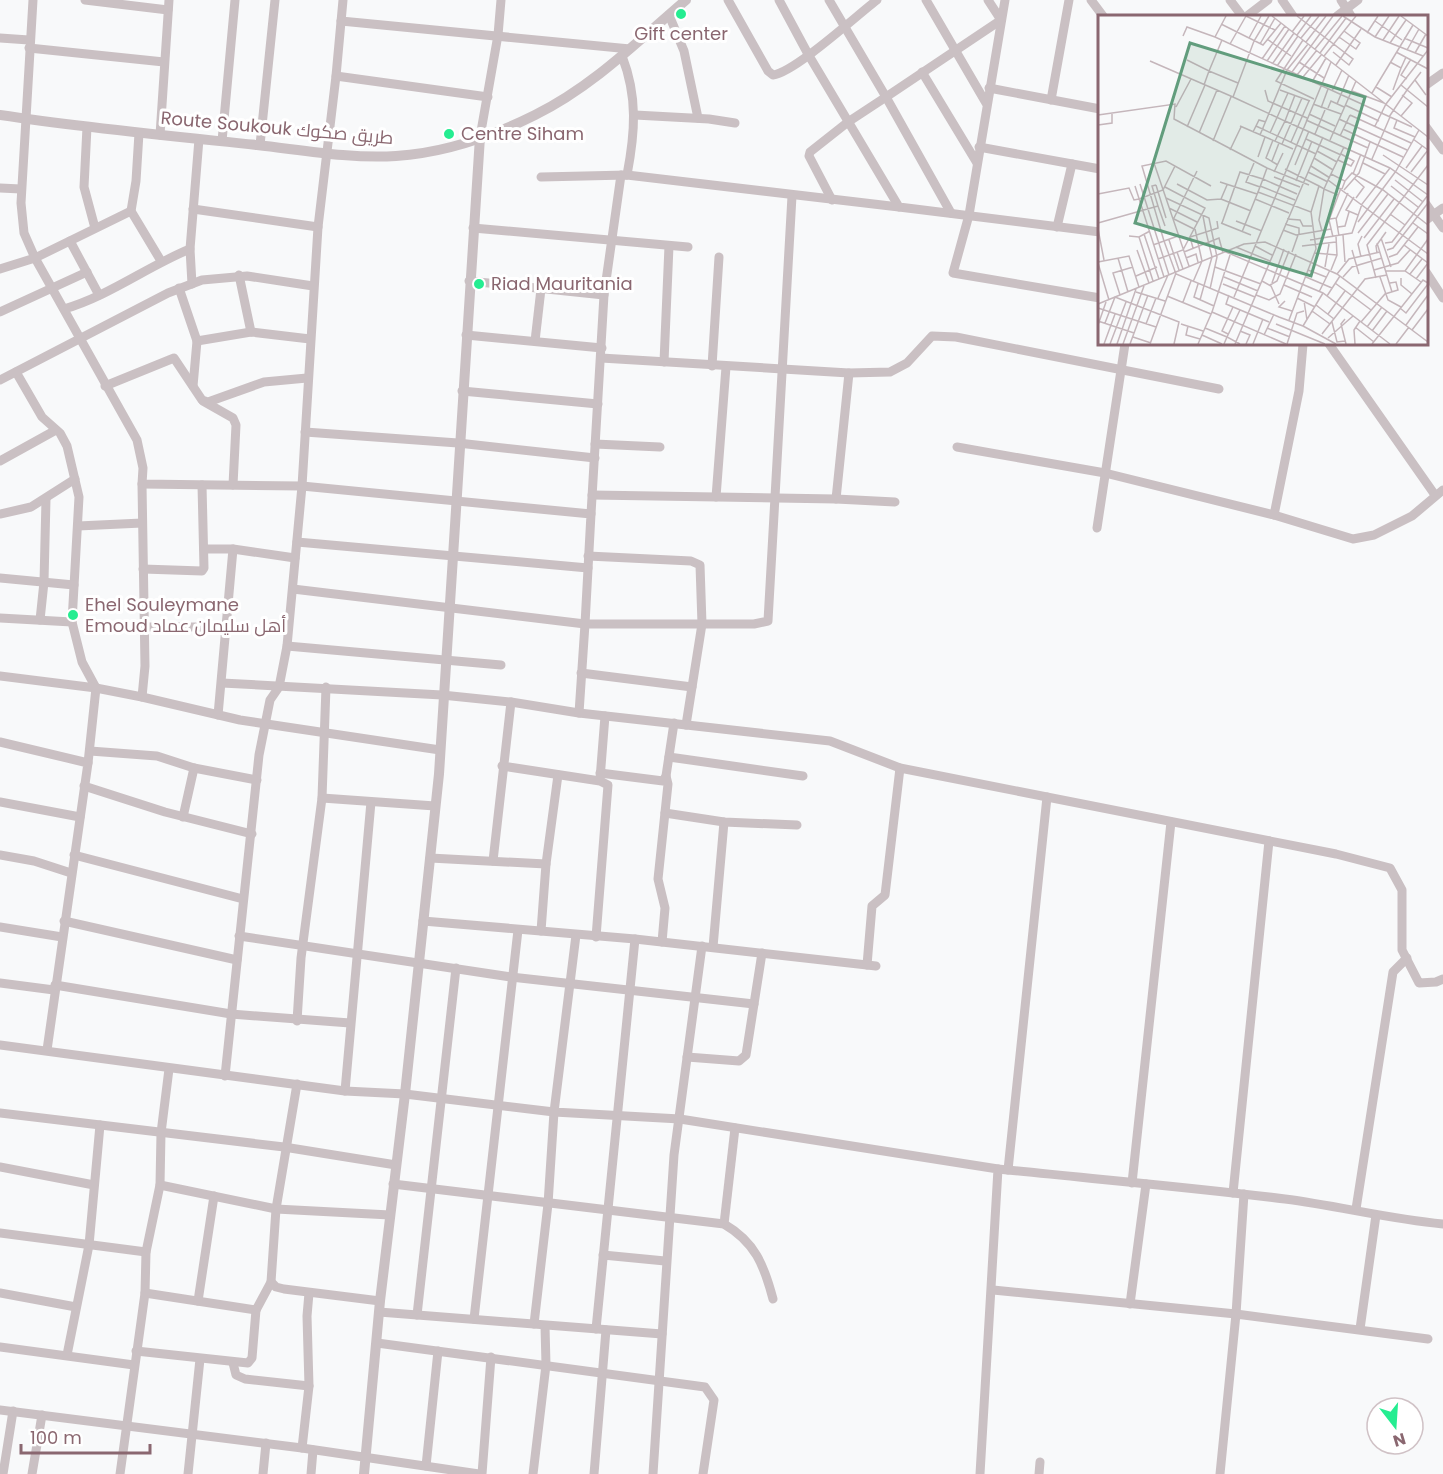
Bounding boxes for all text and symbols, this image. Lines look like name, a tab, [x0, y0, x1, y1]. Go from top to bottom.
marker: Gift center	[674, 7, 688, 21]
inset map	[1098, 15, 1428, 345]
place label: Gift center	[634, 21, 728, 46]
street label: Route Soukouk طريق صكوك	[160, 105, 394, 150]
place label: Centre Siham	[461, 121, 584, 146]
marker: Centre Siham	[442, 127, 456, 141]
place label: Riad Mauritania	[491, 271, 633, 296]
marker: Riad Mauritania	[472, 277, 486, 291]
place label: Ehel Souleymane Emoud أهل سليمان عماد	[85, 592, 286, 638]
marker: Ehel Souleymane Emoud أهل سليمان عماد	[66, 608, 80, 622]
north arrow	[1365, 1396, 1425, 1456]
scale bar	[21, 1417, 150, 1455]
text: 100 m	[30, 1425, 82, 1450]
text: N	[1390, 1427, 1408, 1453]

